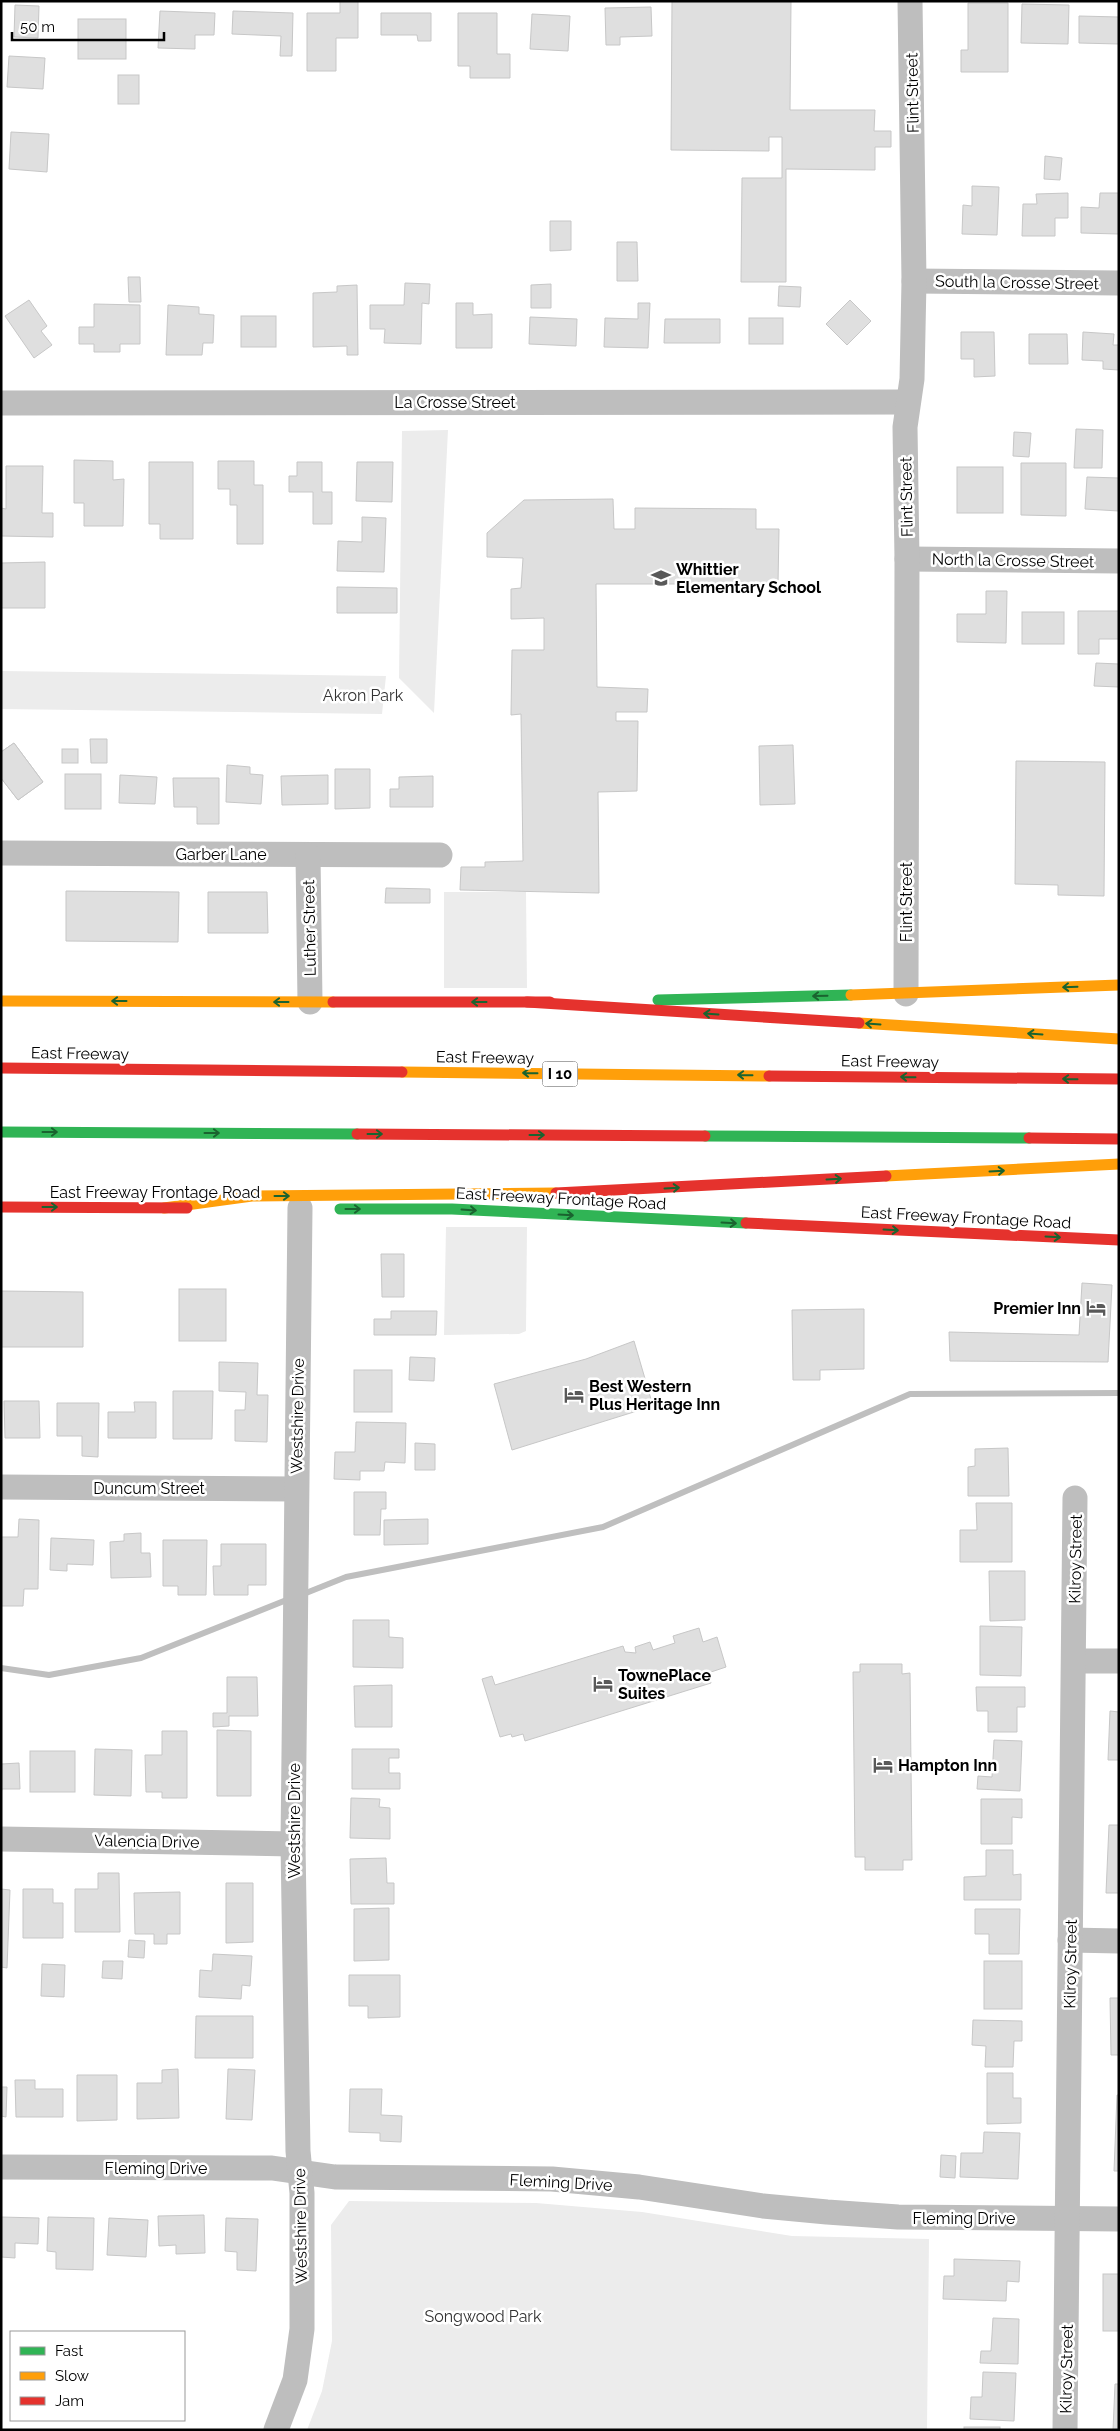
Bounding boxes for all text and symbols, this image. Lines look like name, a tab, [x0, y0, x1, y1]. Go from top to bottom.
scale bar	[12, 10, 165, 42]
text: 50 m	[20, 18, 55, 36]
street label: Flint Street	[902, 52, 923, 133]
street label: South la Crosse Street	[935, 272, 1100, 293]
street label: La Crosse Street	[394, 393, 516, 412]
street label: Flint Street	[896, 456, 917, 537]
street label: North la Crosse Street	[932, 550, 1095, 571]
place label: Whittier Elementary School	[676, 560, 822, 597]
school or university icon: Whittier Elementary School	[650, 567, 672, 589]
park label: Akron Park	[323, 686, 404, 705]
street label: Garber Lane	[175, 845, 267, 864]
street label: Flint Street	[897, 861, 916, 942]
street label: Luther Street	[299, 879, 320, 976]
one-way arrow	[1062, 983, 1078, 992]
one-way arrow	[812, 991, 828, 1001]
one-way arrow	[111, 996, 127, 1006]
one-way arrow	[273, 997, 290, 1007]
one-way arrow	[471, 997, 487, 1007]
one-way arrow	[703, 1009, 719, 1018]
one-way arrow	[865, 1019, 881, 1028]
one-way arrow	[1027, 1029, 1043, 1038]
street label: East Freeway	[31, 1043, 130, 1064]
street label: East Freeway	[436, 1047, 535, 1068]
street label: East Freeway	[841, 1051, 940, 1072]
road number: I 10	[542, 1062, 578, 1086]
one-way arrow	[522, 1068, 538, 1078]
one-way arrow	[737, 1071, 753, 1080]
one-way arrow	[900, 1072, 916, 1082]
one-way arrow	[1062, 1074, 1078, 1084]
one-way arrow	[42, 1127, 58, 1137]
one-way arrow	[204, 1128, 220, 1138]
one-way arrow	[366, 1129, 383, 1139]
one-way arrow	[529, 1130, 545, 1140]
one-way arrow	[988, 1166, 1004, 1175]
one-way arrow	[826, 1175, 842, 1184]
street label: East Freeway Frontage Road	[50, 1183, 260, 1202]
street label: East Freeway Frontage Road	[455, 1183, 667, 1214]
one-way arrow	[664, 1183, 680, 1192]
one-way arrow	[274, 1191, 290, 1201]
one-way arrow	[42, 1202, 58, 1212]
street label: East Freeway Frontage Road	[860, 1202, 1072, 1233]
one-way arrow	[344, 1204, 361, 1214]
one-way arrow	[461, 1205, 477, 1214]
one-way arrow	[558, 1211, 574, 1220]
one-way arrow	[721, 1218, 737, 1227]
one-way arrow	[882, 1225, 899, 1235]
one-way arrow	[1045, 1233, 1061, 1242]
hotel icon: Premier Inn	[1085, 1297, 1107, 1319]
place label: Premier Inn	[993, 1299, 1081, 1318]
street label: Westshire Drive	[287, 1358, 308, 1474]
place label: Best Western Plus Heritage Inn	[589, 1377, 720, 1414]
hotel icon: Best Western Plus Heritage Inn	[563, 1384, 585, 1406]
street label: Duncum Street	[93, 1479, 205, 1498]
street label: Kilroy Street	[1065, 1514, 1086, 1604]
place label: TownePlace Suites	[618, 1666, 711, 1703]
hotel icon: TownePlace Suites	[592, 1673, 614, 1695]
hotel icon: Hampton Inn	[872, 1754, 894, 1776]
place label: Hampton Inn	[898, 1756, 997, 1775]
street label: Westshire Drive	[285, 1763, 304, 1879]
street label: Valencia Drive	[94, 1831, 200, 1852]
street label: Kilroy Street	[1060, 1919, 1081, 2009]
street label: Fleming Drive	[105, 2159, 207, 2178]
street label: Westshire Drive	[290, 2168, 311, 2284]
street label: Fleming Drive	[509, 2170, 613, 2195]
street label: Fleming Drive	[913, 2209, 1015, 2228]
park label: Songwood Park	[425, 2307, 542, 2326]
street label: Kilroy Street	[1056, 2324, 1077, 2414]
legend	[10, 2331, 185, 2421]
text: Fast	[55, 2342, 83, 2360]
text: Slow	[55, 2367, 89, 2385]
text: Jam	[55, 2392, 84, 2410]

